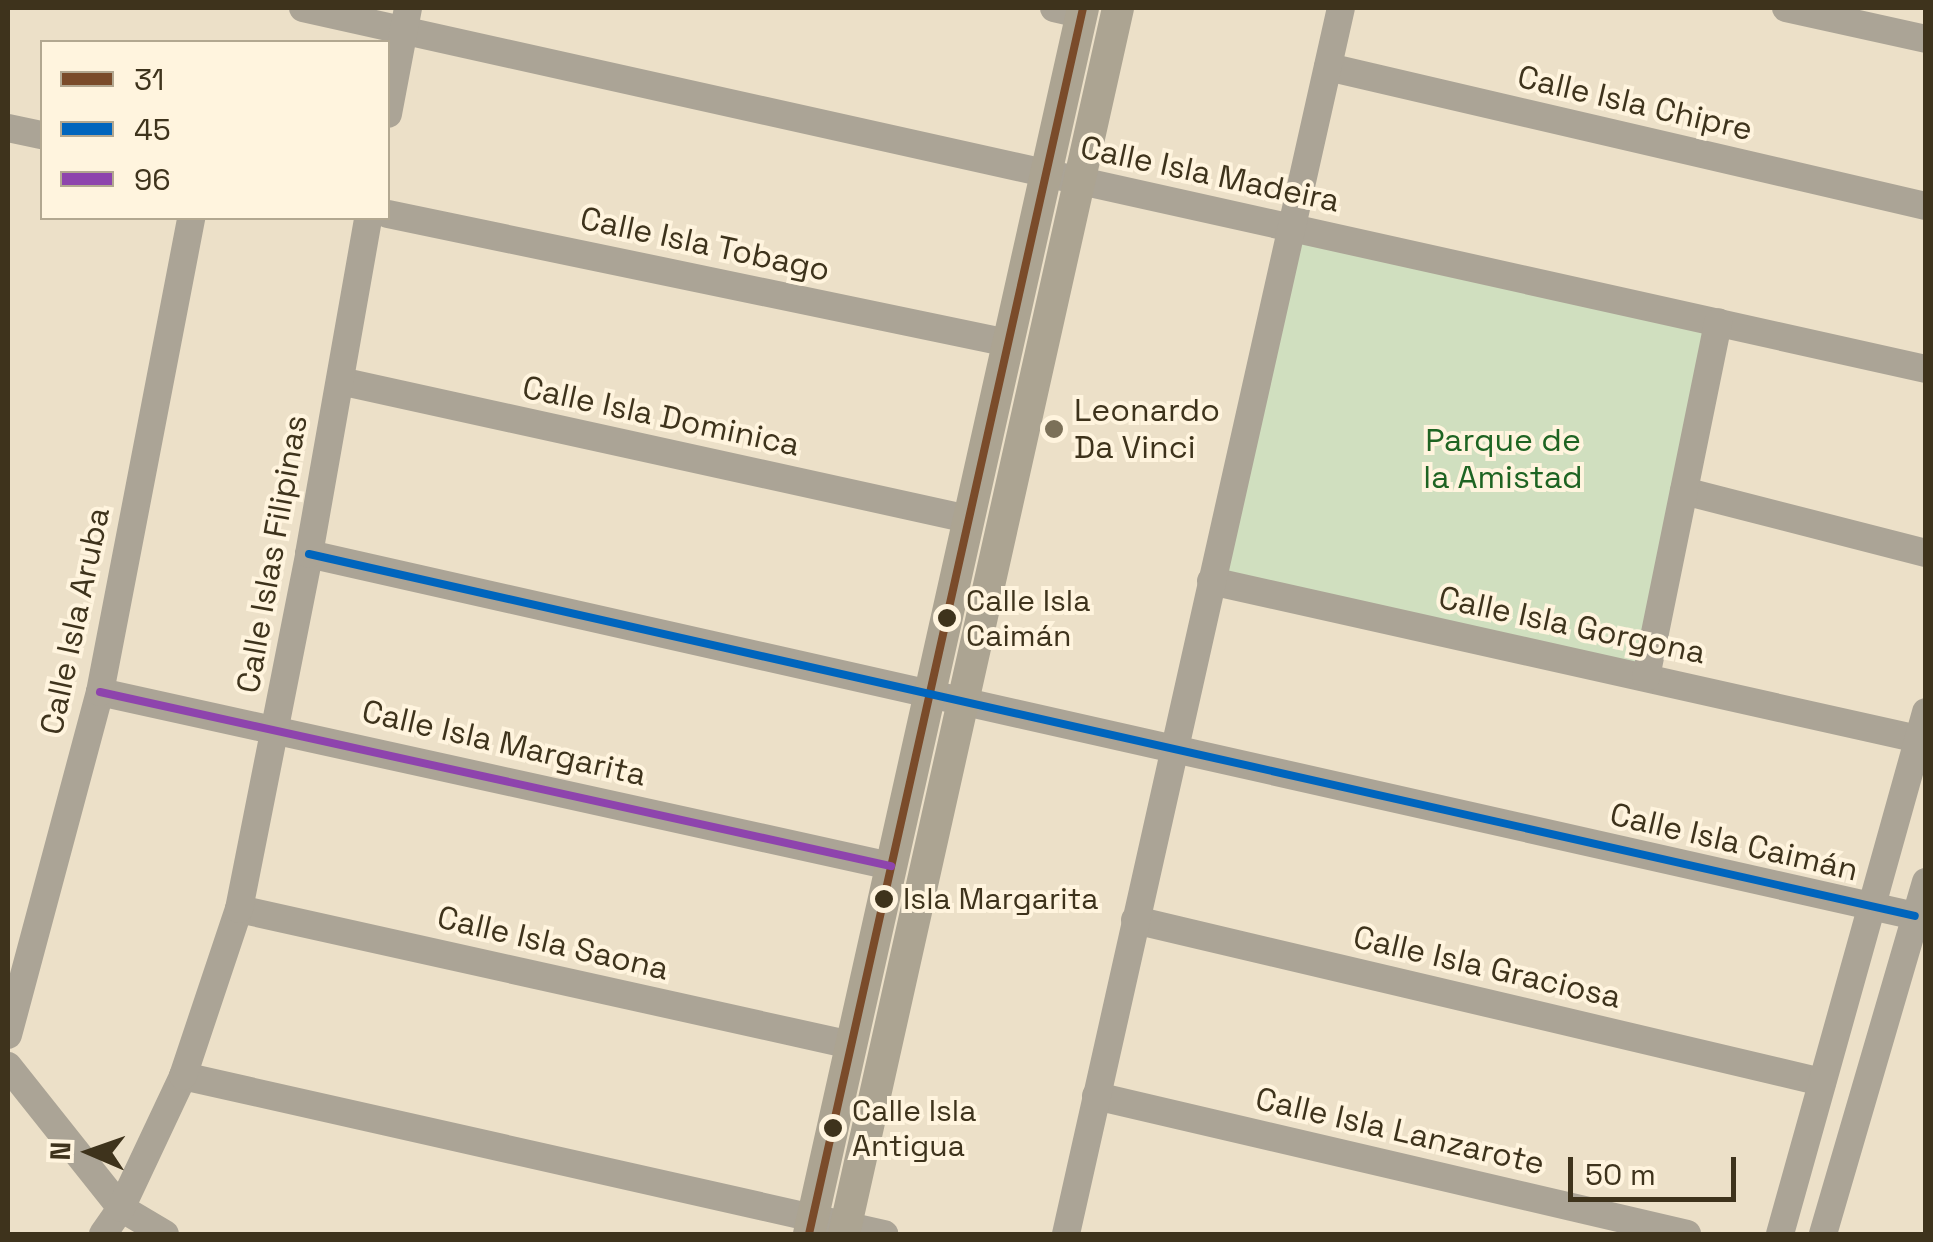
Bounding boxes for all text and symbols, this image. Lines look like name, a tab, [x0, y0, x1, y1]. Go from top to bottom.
legend	[40, 40, 390, 220]
street label: Calle Isla Chipre	[1514, 57, 1756, 149]
text: 31	[134, 60, 164, 99]
text: 45	[134, 110, 171, 149]
street label: Calle Isla Madeira	[1077, 128, 1343, 220]
text: 96	[134, 160, 171, 199]
street label: Calle Isla Tobago	[576, 199, 834, 289]
street label: Calle Isla Dominica	[519, 368, 803, 464]
place label: Leonardo Da Vinci	[1074, 392, 1220, 467]
street label: Calle Islas Filipinas	[229, 412, 315, 696]
marker: Leonardo Da Vinci	[1043, 418, 1065, 440]
park label: Parque de la Amistad	[1423, 422, 1583, 497]
street label: Calle Isla Aruba	[32, 504, 118, 738]
street label: Calle Isla Gorgona	[1435, 578, 1709, 672]
place label: Calle Isla Caimán	[966, 583, 1090, 654]
marker: Calle Isla Caimán	[937, 608, 957, 628]
street label: Calle Isla Margarita	[358, 692, 650, 794]
street label: Calle Isla Caimán	[1606, 795, 1862, 889]
place label: Isla Margarita	[903, 881, 1099, 917]
marker: Isla Margarita	[874, 889, 894, 909]
street label: Calle Isla Saona	[434, 898, 672, 988]
street label: Calle Isla Graciosa	[1349, 918, 1625, 1016]
street label: Calle Isla Lanzarote	[1252, 1079, 1548, 1183]
place label: Calle Isla Antigua	[852, 1093, 976, 1164]
north arrow	[40, 1102, 140, 1202]
marker: Calle Isla Antigua	[823, 1118, 843, 1138]
scale bar	[1573, 1137, 1740, 1199]
text: N	[42, 1141, 78, 1161]
text: 50 m	[1585, 1155, 1656, 1194]

